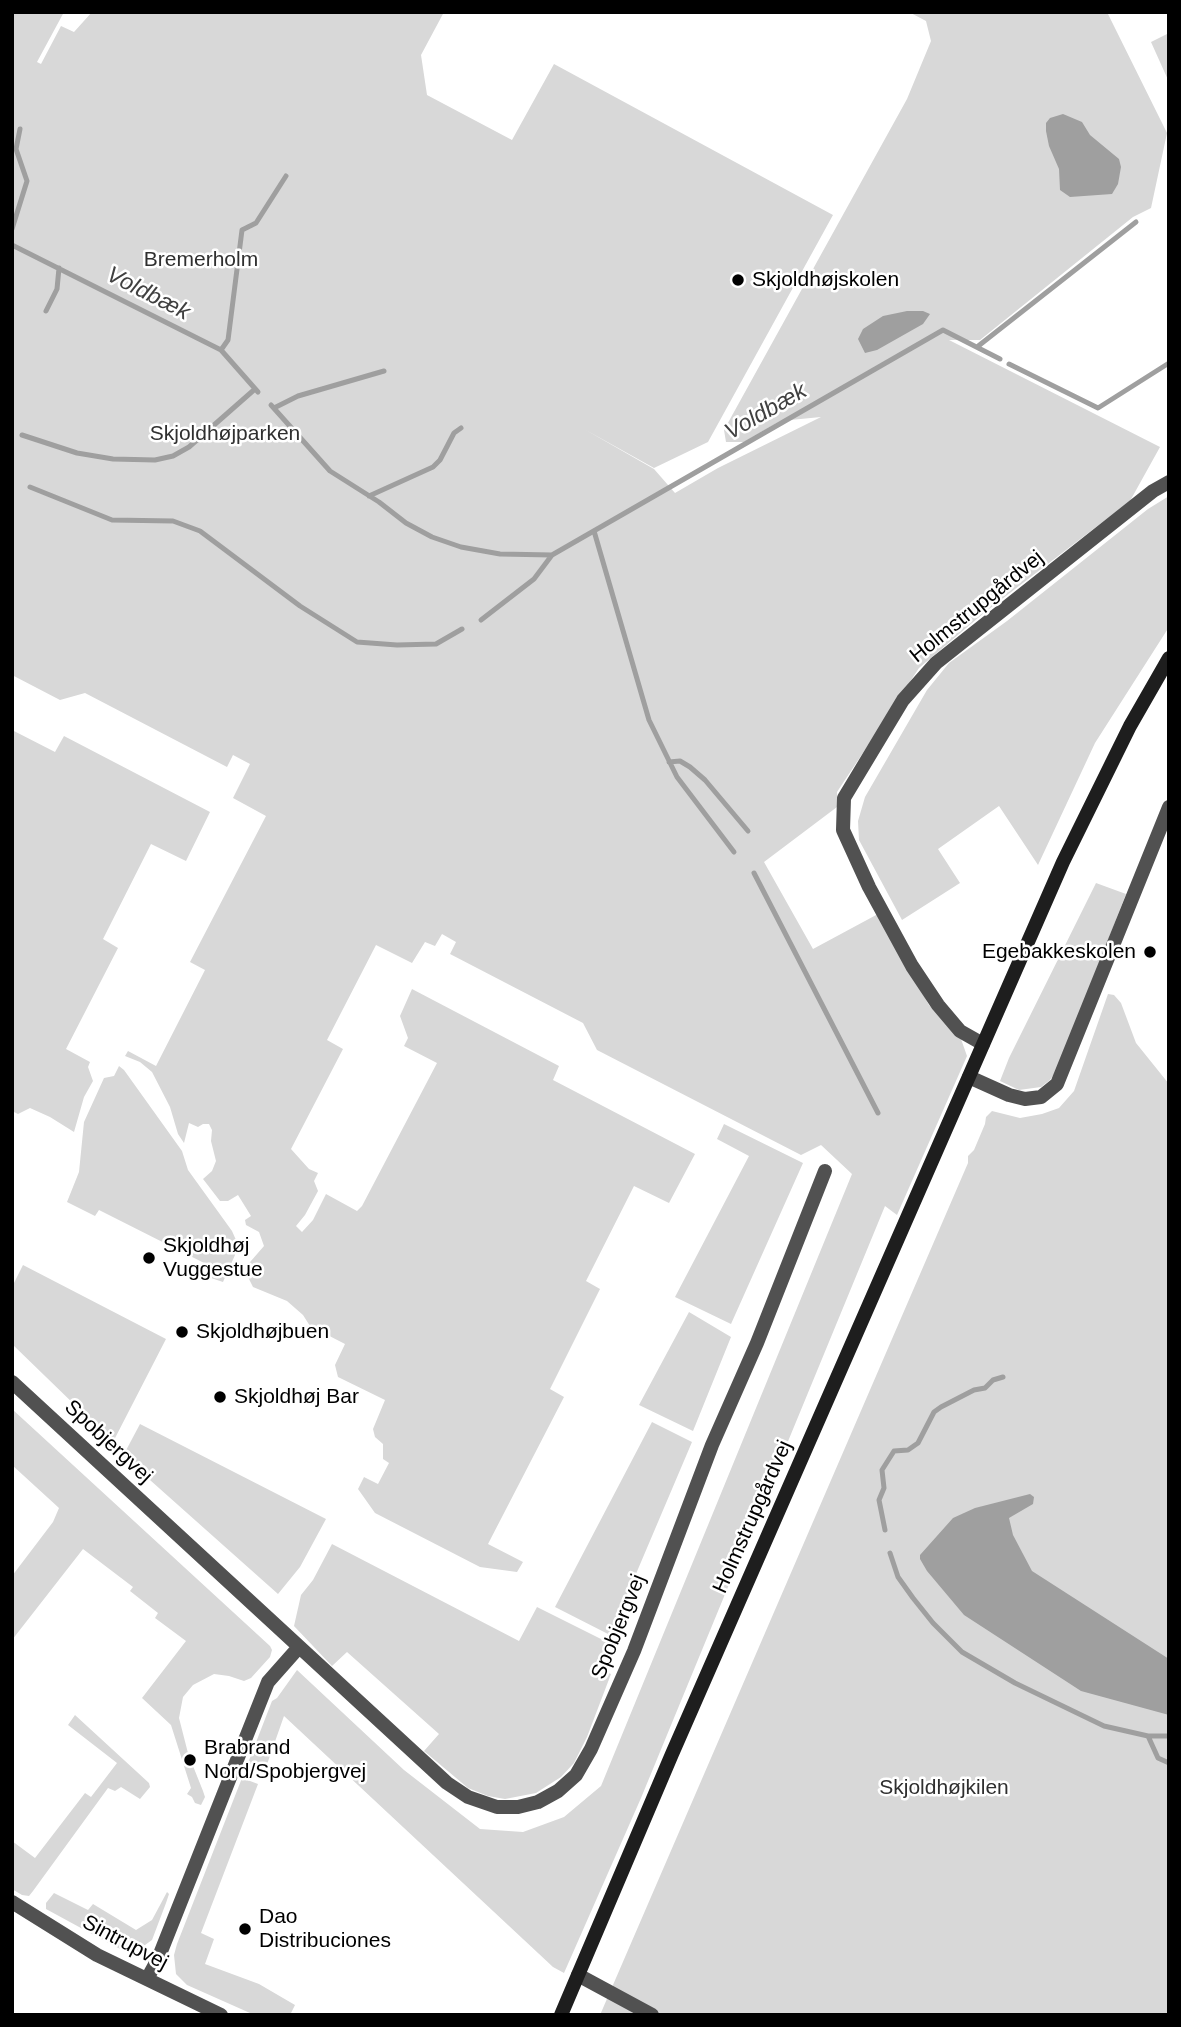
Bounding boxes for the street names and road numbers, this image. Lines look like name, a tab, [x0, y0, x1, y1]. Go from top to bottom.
street label: Holmstrupgårdvej	[905, 545, 1049, 669]
street label: Spobjergvej	[59, 1395, 157, 1489]
street label: Holmstrupgårdvej	[708, 1437, 798, 1597]
street label: Spobjergvej	[587, 1571, 651, 1683]
street label: Sintrupvej	[78, 1910, 172, 1976]

